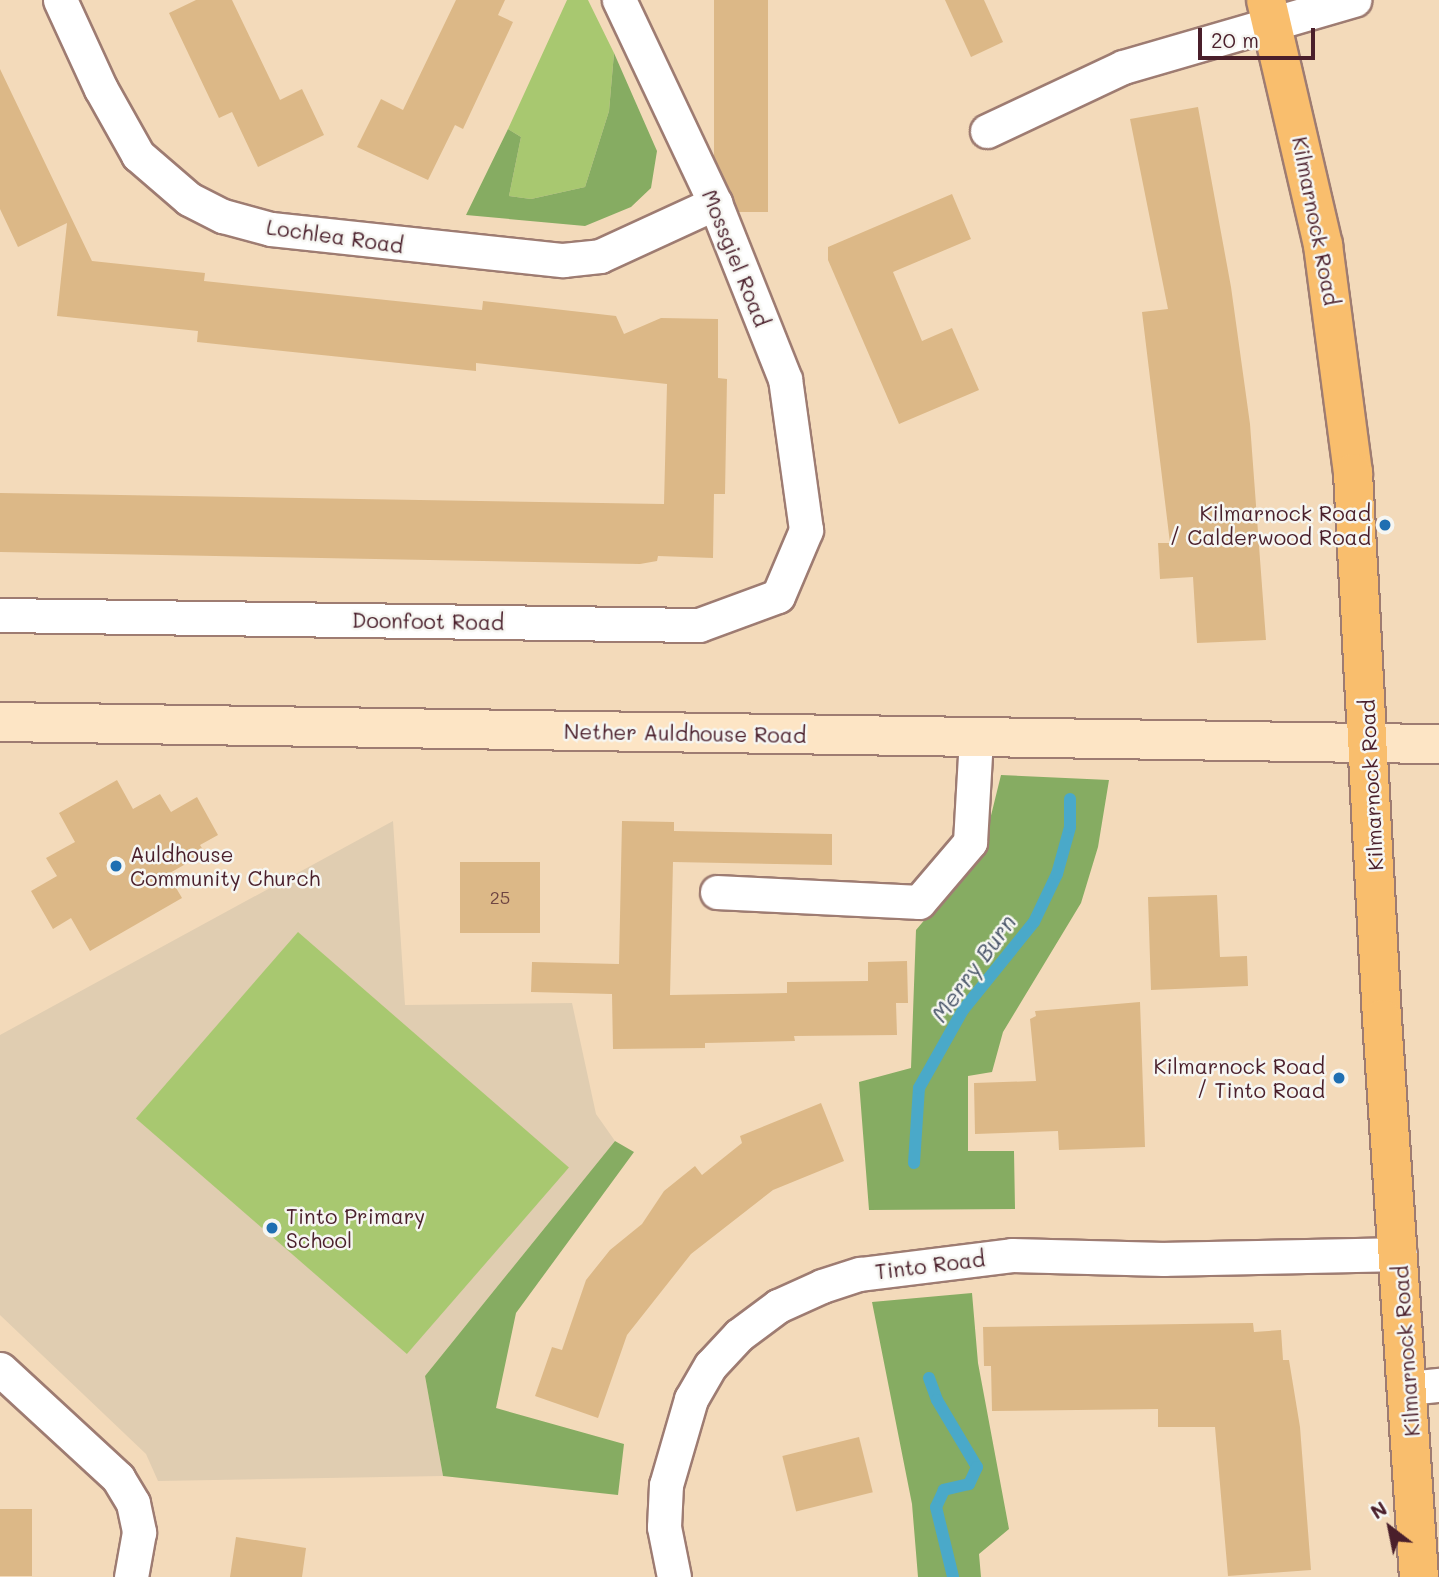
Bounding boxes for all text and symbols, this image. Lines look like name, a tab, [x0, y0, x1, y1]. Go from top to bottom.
scale bar	[1201, 14, 1318, 58]
text: 20 m	[1211, 26, 1259, 53]
street label: Kilmarnock Road	[1287, 134, 1345, 308]
street label: Mossgiel Road	[697, 186, 775, 330]
street label: Lochlea Road	[265, 214, 405, 258]
place label: Kilmarnock Road / Calderwood Road	[1170, 500, 1371, 550]
marker: Kilmarnock Road / Calderwood Road	[1377, 517, 1393, 533]
street label: Doonfoot Road	[352, 607, 504, 635]
street label: Kilmarnock Road	[1354, 699, 1388, 871]
street label: Nether Auldhouse Road	[564, 718, 806, 748]
place label: Auldhouse Community Church	[130, 841, 320, 891]
marker: Auldhouse Community Church	[108, 858, 124, 874]
house number: 25	[490, 886, 510, 908]
water label: Merry Burn	[925, 909, 1021, 1027]
place label: Kilmarnock Road / Tinto Road	[1154, 1053, 1325, 1103]
marker: Kilmarnock Road / Tinto Road	[1331, 1070, 1347, 1086]
place label: Tinto Primary School	[286, 1203, 425, 1253]
marker: Tinto Primary School	[264, 1220, 280, 1236]
street label: Tinto Road	[874, 1246, 986, 1284]
street label: Kilmarnock Road	[1387, 1265, 1425, 1437]
north arrow	[1355, 1493, 1425, 1563]
text: N	[1366, 1495, 1391, 1524]

